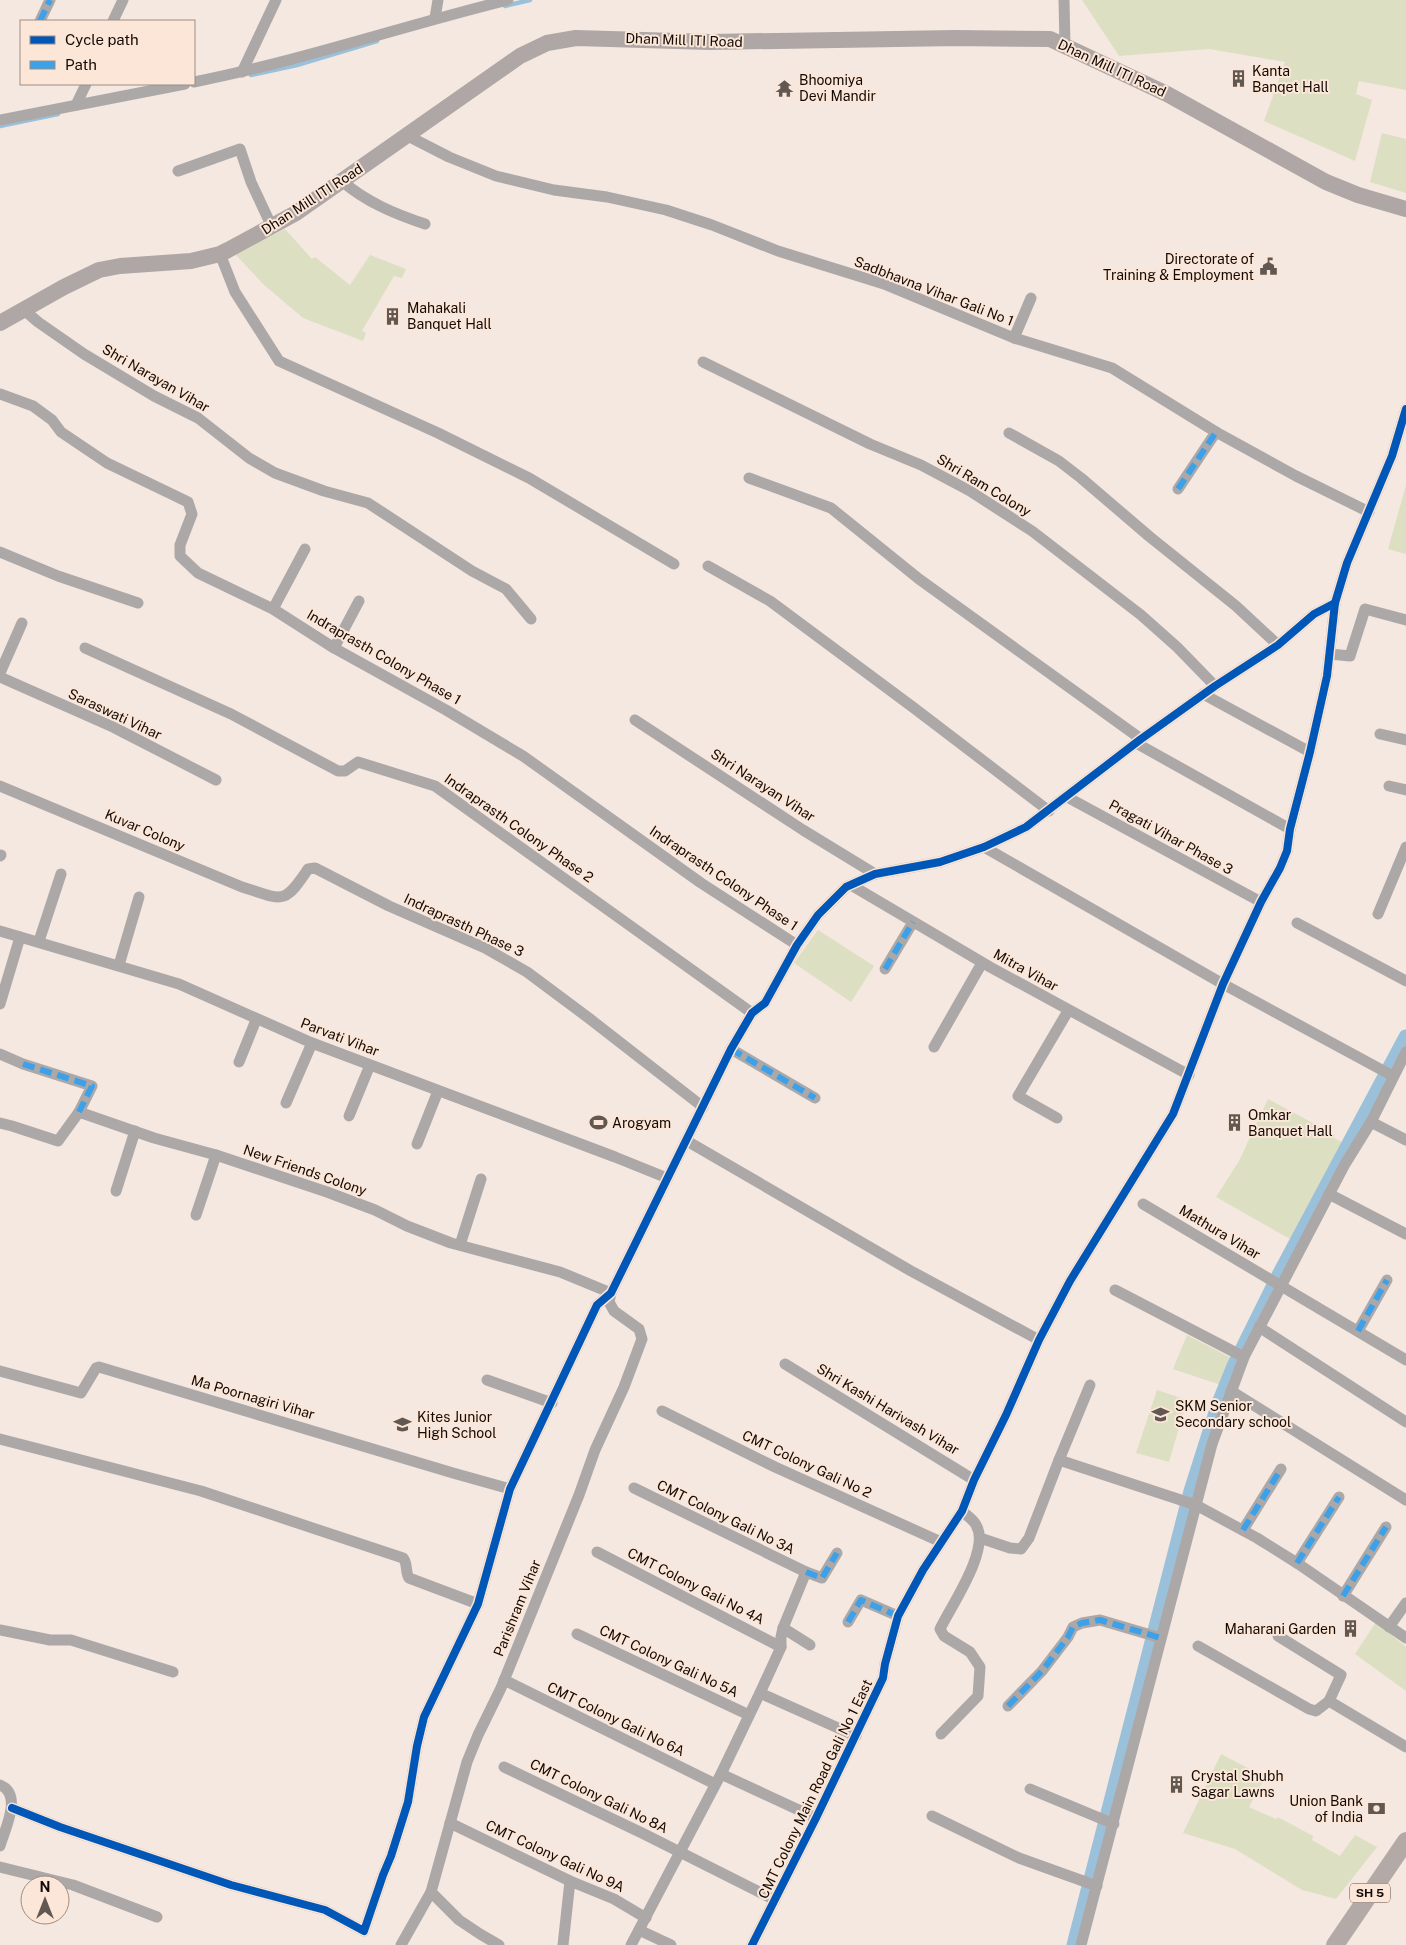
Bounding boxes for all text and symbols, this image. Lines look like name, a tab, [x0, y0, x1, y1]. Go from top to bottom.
legend	[20, 20, 195, 85]
street label: Dhan Mill ITI Road	[625, 30, 743, 50]
text: Cycle path	[65, 31, 139, 48]
street label: Dhan Mill ITI Road	[1055, 36, 1169, 100]
text: Path	[65, 56, 97, 73]
place label: Kanta Banqet Hall	[1252, 63, 1329, 95]
building icon: Kanta Banqet Hall	[1228, 69, 1248, 89]
place label: Bhoomiya Devi Mandir	[799, 72, 876, 104]
temple icon: Bhoomiya Devi Mandir	[775, 78, 795, 98]
street label: Dhan Mill ITI Road	[258, 160, 366, 238]
place label: Directorate of Training & Employment	[1103, 251, 1254, 283]
street label: Sadbhavna Vihar Gali No 1	[852, 253, 1016, 329]
public building icon: Directorate of Training & Employment	[1258, 257, 1278, 277]
place label: Mahakali Banquet Hall	[407, 300, 492, 332]
building icon: Mahakali Banquet Hall	[383, 306, 403, 326]
street label: Shri Narayan Vihar	[100, 341, 212, 415]
street label: Shri Ram Colony	[934, 451, 1034, 520]
street label: Indraprasth Colony Phase 1	[304, 606, 464, 708]
street label: Saraswati Vihar	[66, 685, 164, 743]
street label: Shri Narayan Vihar	[708, 745, 818, 825]
street label: Indraprasth Colony Phase 2	[442, 770, 596, 886]
street label: Pragati Vihar Phase 3	[1106, 796, 1236, 878]
street label: Kuvar Colony	[103, 806, 188, 854]
street label: Indraprasth Colony Phase 1	[647, 822, 801, 934]
street label: Indraprasth Phase 3	[402, 890, 527, 960]
street label: Mitra Vihar	[991, 946, 1061, 994]
street label: Parvati Vihar	[299, 1015, 381, 1059]
place label: Omkar Banquet Hall	[1248, 1107, 1333, 1139]
sports icon: Arogyam	[588, 1113, 608, 1133]
building icon: Omkar Banquet Hall	[1224, 1113, 1244, 1133]
place label: Arogyam	[612, 1115, 671, 1131]
street label: New Friends Colony	[241, 1141, 369, 1199]
street label: Mathura Vihar	[1177, 1201, 1263, 1263]
street label: Shri Kashi Harivash Vihar	[814, 1360, 962, 1458]
street label: Ma Poornagiri Vihar	[189, 1372, 317, 1422]
place label: SKM Senior Secondary school	[1175, 1398, 1291, 1430]
school or university icon: SKM Senior Secondary school	[1151, 1404, 1171, 1424]
place label: Kites Junior High School	[417, 1409, 496, 1441]
school or university icon: Kites Junior High School	[393, 1415, 413, 1435]
street label: CMT Colony Gali No 2	[740, 1427, 874, 1501]
street label: CMT Colony Gali No 3A	[655, 1477, 798, 1557]
street label: CMT Colony Gali No 4A	[625, 1545, 767, 1627]
street label: Parishram Vihar	[490, 1557, 544, 1659]
building icon: Maharani Garden	[1340, 1619, 1360, 1639]
place label: Maharani Garden	[1224, 1621, 1336, 1637]
street label: CMT Colony Gali No 5A	[597, 1622, 741, 1700]
street label: CMT Colony Main Road Gali No 1 East	[755, 1677, 875, 1901]
street label: CMT Colony Gali No 6A	[545, 1679, 687, 1759]
street label: CMT Colony Gali No 8A	[527, 1756, 671, 1836]
place label: Crystal Shubh Sagar Lawns	[1191, 1768, 1283, 1800]
building icon: Crystal Shubh Sagar Lawns	[1167, 1774, 1187, 1794]
place label: Union Bank of India	[1289, 1793, 1363, 1825]
bank icon: Union Bank of India	[1367, 1799, 1387, 1819]
street label: CMT Colony Gali No 9A	[483, 1817, 627, 1895]
north arrow	[20, 1875, 70, 1925]
text: N	[40, 1879, 50, 1895]
road number: SH 5	[1350, 1884, 1390, 1902]

